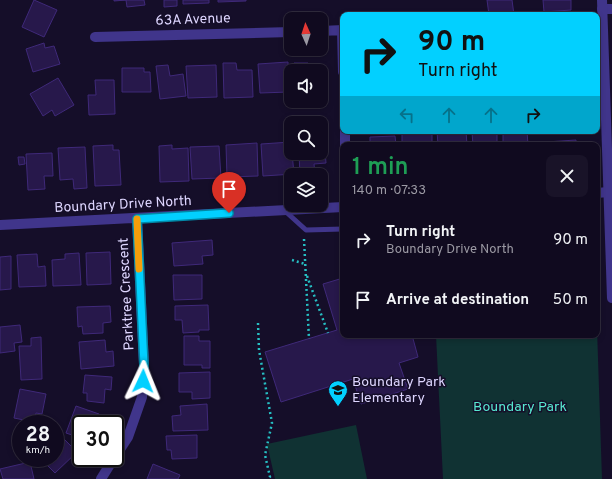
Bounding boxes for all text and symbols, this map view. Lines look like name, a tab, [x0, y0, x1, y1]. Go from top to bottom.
street label: 63A Avenue	[155, 10, 231, 30]
north arrow	[284, 12, 328, 56]
map controls	[284, 12, 328, 212]
text: 90 m	[418, 25, 485, 61]
icon: right	[352, 28, 404, 80]
text: Turn right	[418, 60, 498, 83]
button: sound	[284, 64, 328, 108]
icon: left	[396, 104, 418, 126]
icon: ahead	[438, 104, 460, 126]
icon: ahead	[480, 104, 502, 126]
icon: right	[522, 104, 544, 126]
button: search	[284, 116, 328, 160]
text: 1 min	[352, 153, 409, 183]
button: close	[546, 155, 588, 197]
button: layers	[284, 168, 328, 212]
pin	[212, 172, 246, 213]
icon: arrive	[218, 178, 240, 200]
text: 140 m · 07:33	[352, 183, 426, 199]
street label: Boundary Drive North	[54, 193, 192, 217]
text: Turn right	[386, 223, 455, 242]
icon: right	[352, 229, 374, 251]
text: 90 m	[553, 231, 588, 250]
street label: Parktree Crescent	[116, 237, 138, 351]
text: Boundary Drive North	[386, 242, 514, 258]
icon: arrive	[352, 289, 374, 311]
text: Arrive at destination	[386, 291, 529, 310]
text: 50 m	[553, 291, 588, 310]
position arrow	[122, 360, 164, 402]
place label: Boundary Park Elementary	[352, 374, 446, 407]
school or university icon: Boundary Park Elementary	[327, 379, 349, 407]
park label: Boundary Park	[473, 399, 567, 416]
speed limit sign: 30	[72, 415, 124, 467]
text: 28	[26, 423, 50, 449]
text: km/h	[26, 444, 50, 457]

